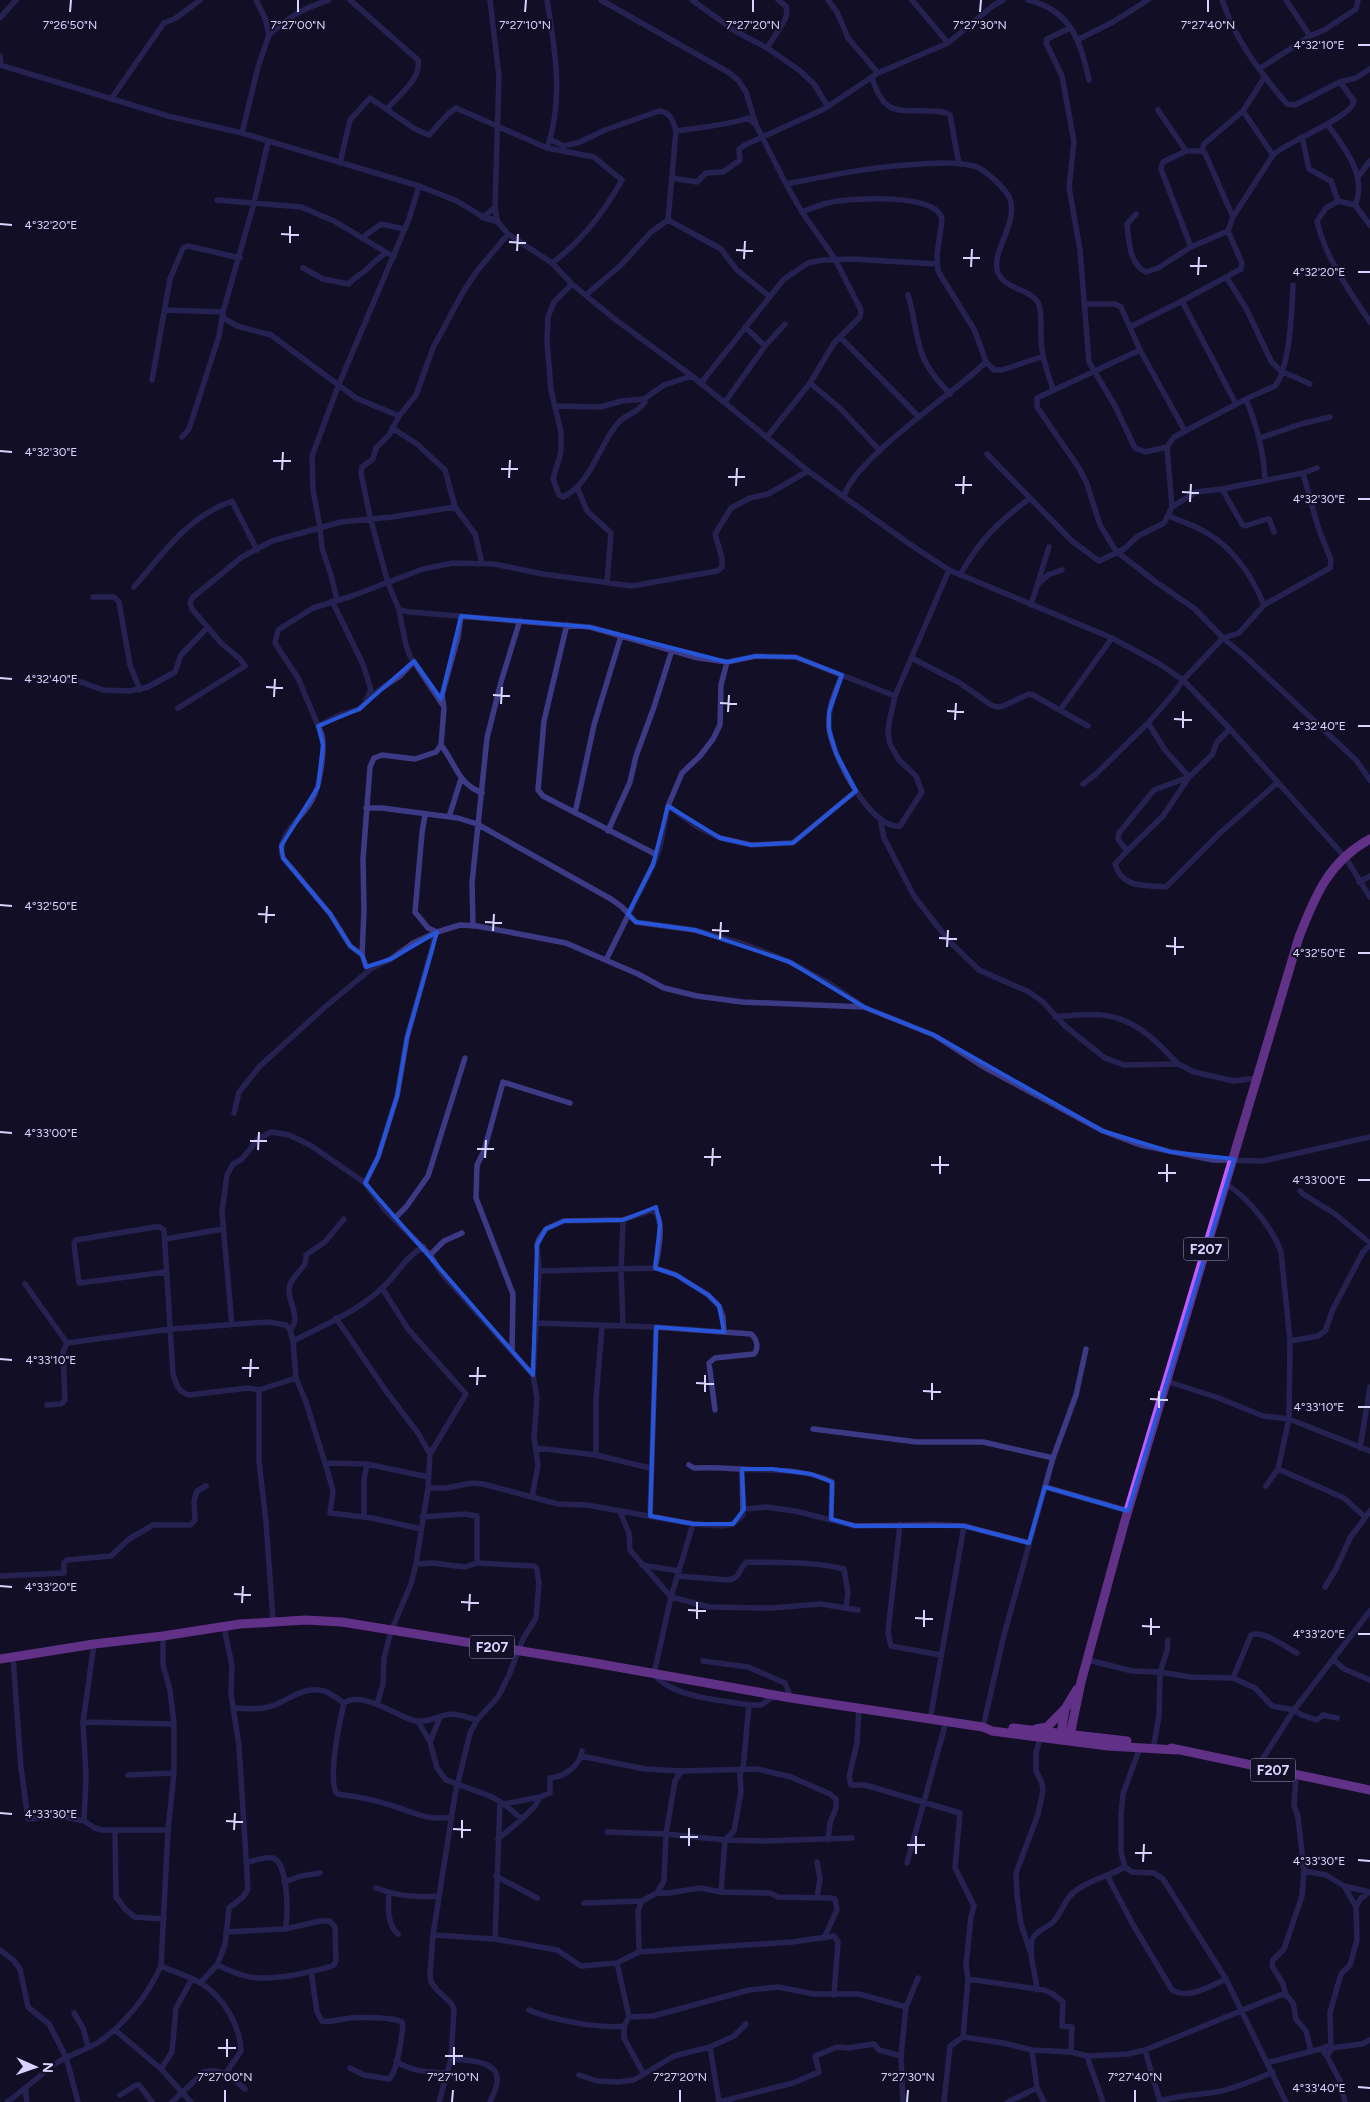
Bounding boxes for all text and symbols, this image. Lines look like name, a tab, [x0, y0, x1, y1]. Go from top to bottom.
text: 7°26'50"N	[43, 18, 97, 32]
text: 7°27'00"N	[271, 18, 325, 32]
text: 7°27'10"N	[499, 18, 551, 32]
text: 7°27'20"N	[726, 18, 780, 32]
text: 7°27'30"N	[953, 18, 1007, 32]
text: 7°27'40"N	[1181, 18, 1235, 32]
text: 4°32'10"E	[1293, 38, 1345, 52]
text: 4°32'20"E	[25, 218, 77, 232]
text: 4°32'20"E	[1293, 265, 1345, 279]
text: 4°32'30"E	[25, 445, 77, 459]
text: 4°32'30"E	[1293, 492, 1345, 506]
text: 4°32'40"E	[24, 672, 78, 686]
text: 4°32'40"E	[1292, 719, 1346, 733]
text: 4°32'50"E	[24, 899, 78, 913]
text: 4°32'50"E	[1292, 946, 1346, 960]
text: 4°33'00"E	[24, 1126, 78, 1140]
text: 4°33'00"E	[1292, 1173, 1346, 1187]
road number: F207	[1184, 1238, 1228, 1260]
text: 4°33'10"E	[26, 1353, 76, 1367]
text: 4°33'10"E	[1294, 1400, 1344, 1414]
text: 4°33'20"E	[25, 1580, 77, 1594]
text: 4°33'20"E	[1293, 1627, 1345, 1641]
road number: F207	[470, 1635, 514, 1658]
road number: F207	[1250, 1758, 1296, 1782]
text: 4°33'30"E	[25, 1807, 77, 1821]
text: 4°33'30"E	[1293, 1854, 1345, 1868]
north arrow	[10, 2042, 60, 2092]
text: N	[39, 2062, 56, 2073]
text: 7°27'00"N	[198, 2070, 252, 2084]
text: 7°27'10"N	[427, 2070, 479, 2084]
text: 7°27'20"N	[653, 2070, 707, 2084]
text: 7°27'30"N	[881, 2070, 935, 2084]
text: 7°27'40"N	[1108, 2070, 1162, 2084]
text: 4°33'40"E	[1292, 2081, 1346, 2095]

